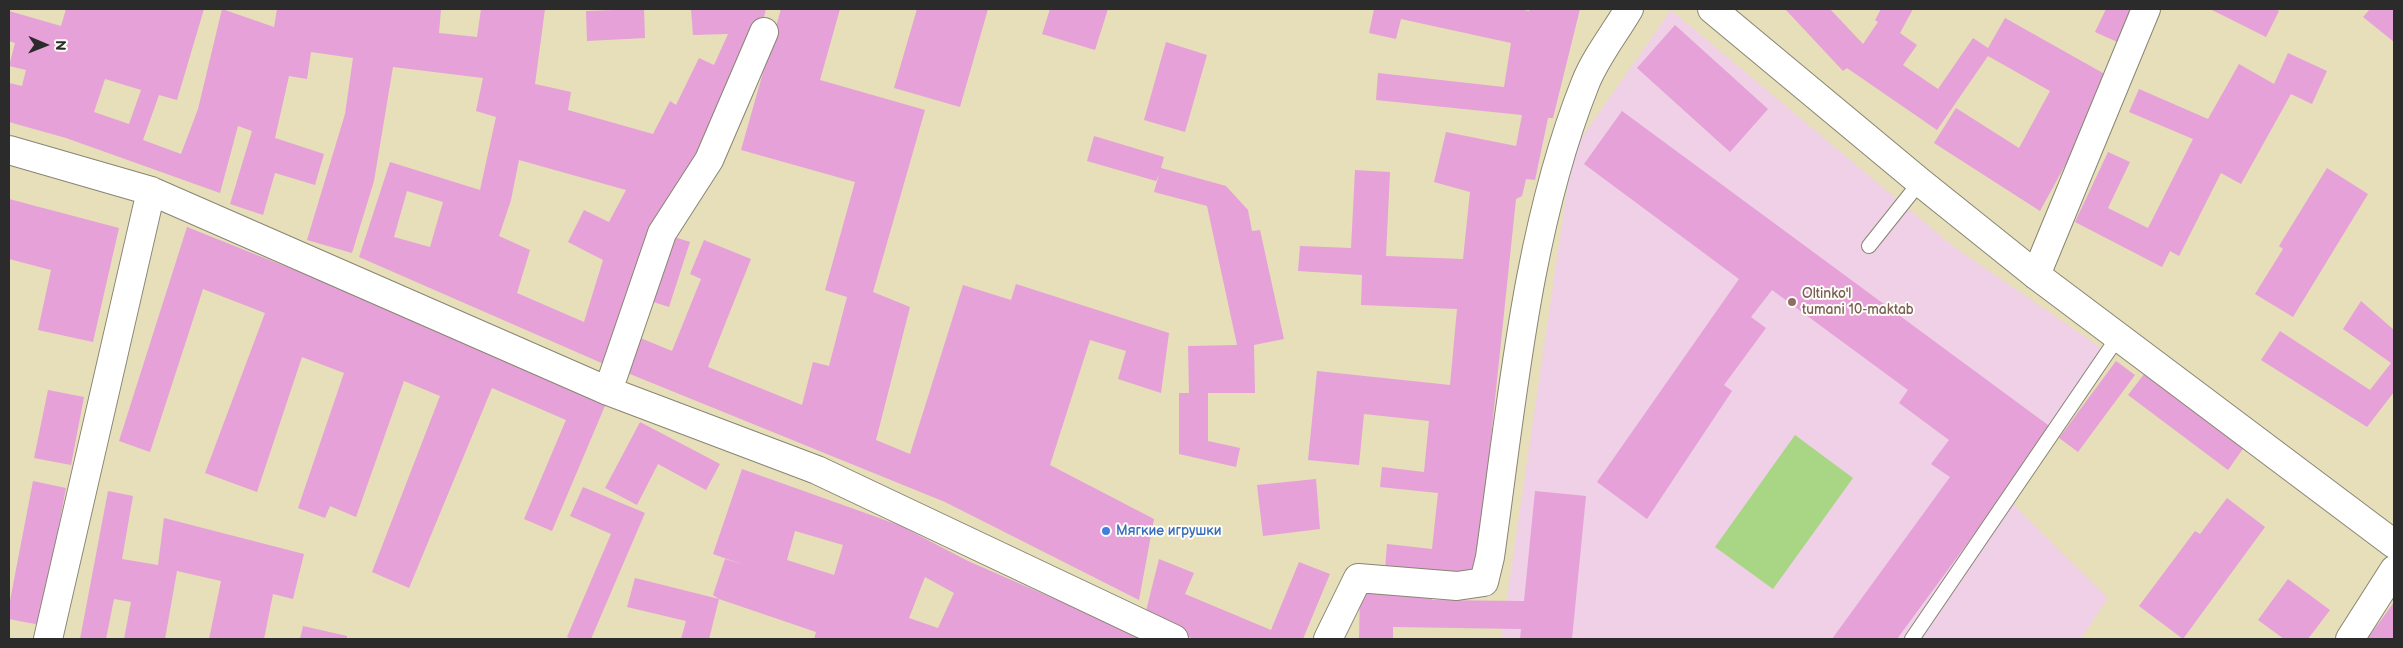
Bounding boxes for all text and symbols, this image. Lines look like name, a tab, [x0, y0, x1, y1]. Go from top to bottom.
north arrow	[20, 20, 70, 70]
text: N	[52, 40, 69, 51]
place label: Oltinko'l tumani 10-maktab	[1802, 286, 1914, 318]
marker: Oltinko'l tumani 10-maktab	[1786, 296, 1798, 308]
place label: Мягкие игрушки	[1116, 523, 1221, 539]
marker: Мягкие игрушки	[1100, 525, 1112, 537]

